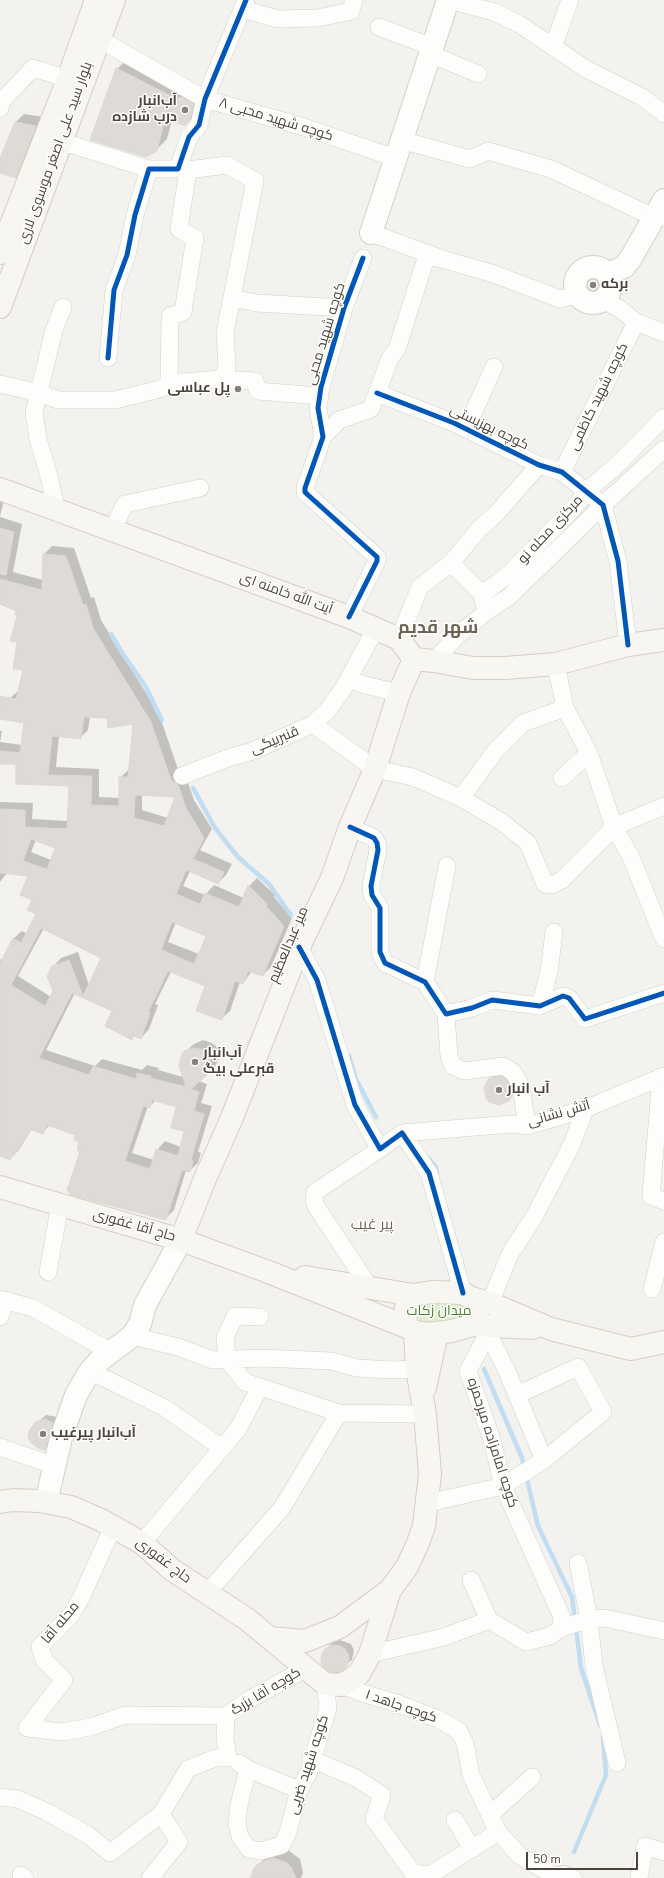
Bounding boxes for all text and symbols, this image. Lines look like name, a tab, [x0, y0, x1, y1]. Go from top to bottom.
street label: بلوار سید علی اصغر موسوی لاری	[15, 60, 97, 246]
place label: آب‌انبار درب شازده	[112, 94, 177, 126]
street label: کوچه شهید محبی ۸	[217, 95, 335, 145]
marker: آب‌انبار درب شازده	[180, 105, 190, 115]
place label: برکه	[601, 277, 628, 293]
marker: برکه	[588, 280, 598, 290]
street label: کوچه شهید محبی	[302, 281, 350, 387]
street label: کوچه شهید کاظمی	[566, 341, 632, 453]
place label: پل عباسی	[167, 381, 230, 397]
marker: پل عباسی	[233, 384, 243, 394]
street label: کوچه بهزیستی	[447, 402, 531, 454]
street label: مرکزی محله نو	[515, 492, 587, 568]
street label: آیت الله خامنه ای	[237, 569, 335, 619]
district label: شهر قدیم	[398, 618, 478, 640]
street label: قنبربیگی	[248, 723, 302, 759]
street label: میر عبدالعظیم	[265, 904, 313, 986]
place label: آب‌انبار قبرعلی بیگ	[203, 1046, 274, 1078]
marker: آب‌انبار قبرعلی بیگ	[190, 1057, 200, 1067]
place label: آب انبار	[507, 1082, 550, 1098]
marker: آب انبار	[494, 1085, 504, 1095]
street label: آتش نشانی	[526, 1097, 592, 1131]
street label: حاج آقا غفوری	[91, 1206, 177, 1246]
district label: پیر غیب	[351, 1216, 393, 1234]
park label: میدان زکات	[407, 1304, 471, 1320]
street label: کوچه امامزاده میرحمزه	[463, 1376, 521, 1510]
place label: آب‌انبار پیرغیب	[51, 1426, 136, 1442]
marker: آب‌انبار پیرغیب	[38, 1429, 48, 1439]
street label: حاج غفوری	[132, 1535, 194, 1587]
street label: محله آقا	[39, 1599, 83, 1647]
street label: کوچه آقا بزرگ	[228, 1664, 304, 1720]
street label: کوچه جاهد ۱	[363, 1687, 439, 1727]
street label: کوچه شهید ضربی	[285, 1713, 333, 1817]
scale bar	[528, 1844, 640, 1870]
text: 50 m	[533, 1851, 561, 1867]

